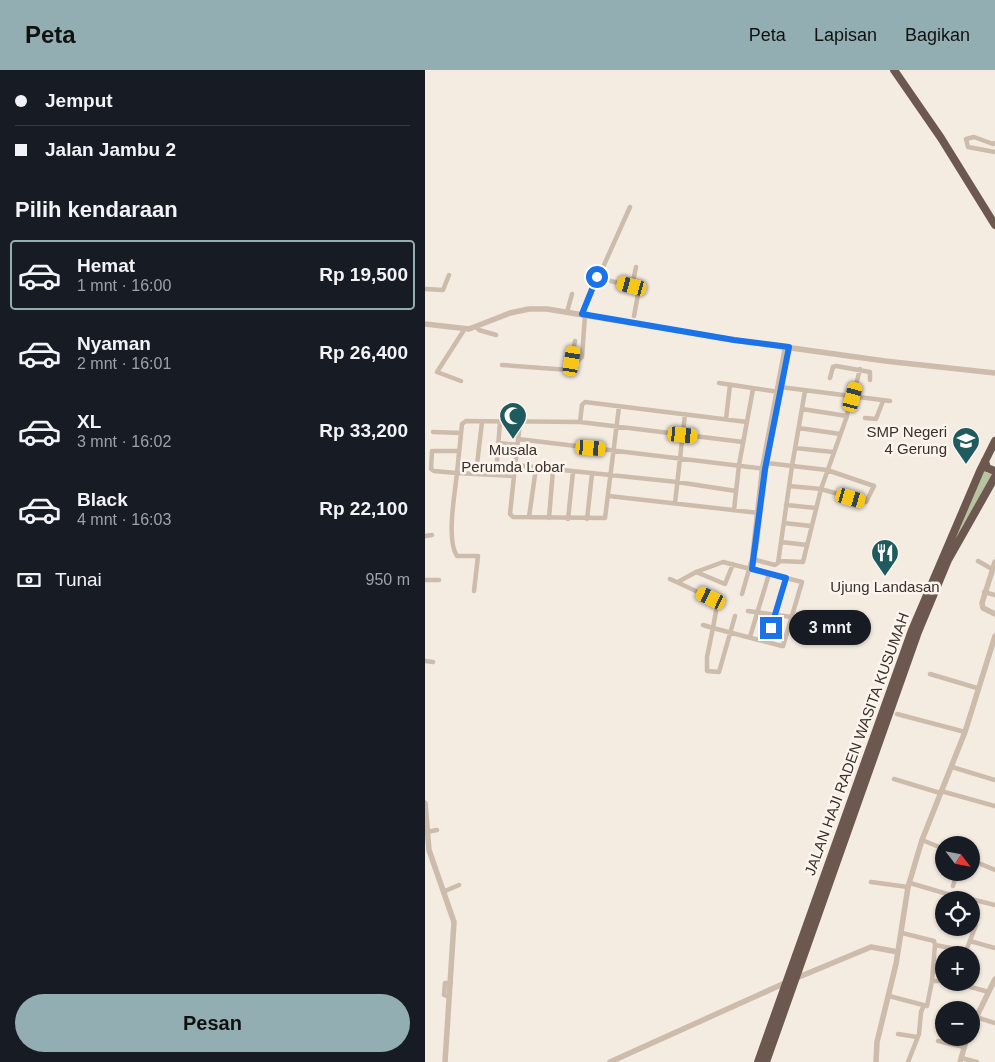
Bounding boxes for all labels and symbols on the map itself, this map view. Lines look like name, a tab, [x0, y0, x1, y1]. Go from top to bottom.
route start	[586, 266, 608, 288]
car	[615, 275, 648, 297]
car	[562, 345, 581, 377]
car	[841, 381, 864, 413]
mosque icon: Musala Perumda Lobar	[498, 401, 528, 440]
place label: SMP Negeri 4 Gerung	[866, 423, 947, 457]
car	[667, 426, 698, 444]
school or university icon: SMP Negeri 4 Gerung	[951, 426, 981, 465]
car	[575, 439, 606, 457]
place label: Musala Perumda Lobar	[461, 441, 565, 475]
car	[834, 487, 867, 509]
restaurant icon: Ujung Landasan	[870, 538, 900, 577]
place label: Ujung Landasan	[830, 578, 940, 595]
car	[694, 585, 727, 611]
callout: 3 mnt	[789, 610, 871, 646]
street label: JALAN HAJI RADEN WASITA KUSUMAH	[801, 610, 912, 878]
route end	[760, 617, 782, 639]
north arrow	[935, 836, 980, 881]

